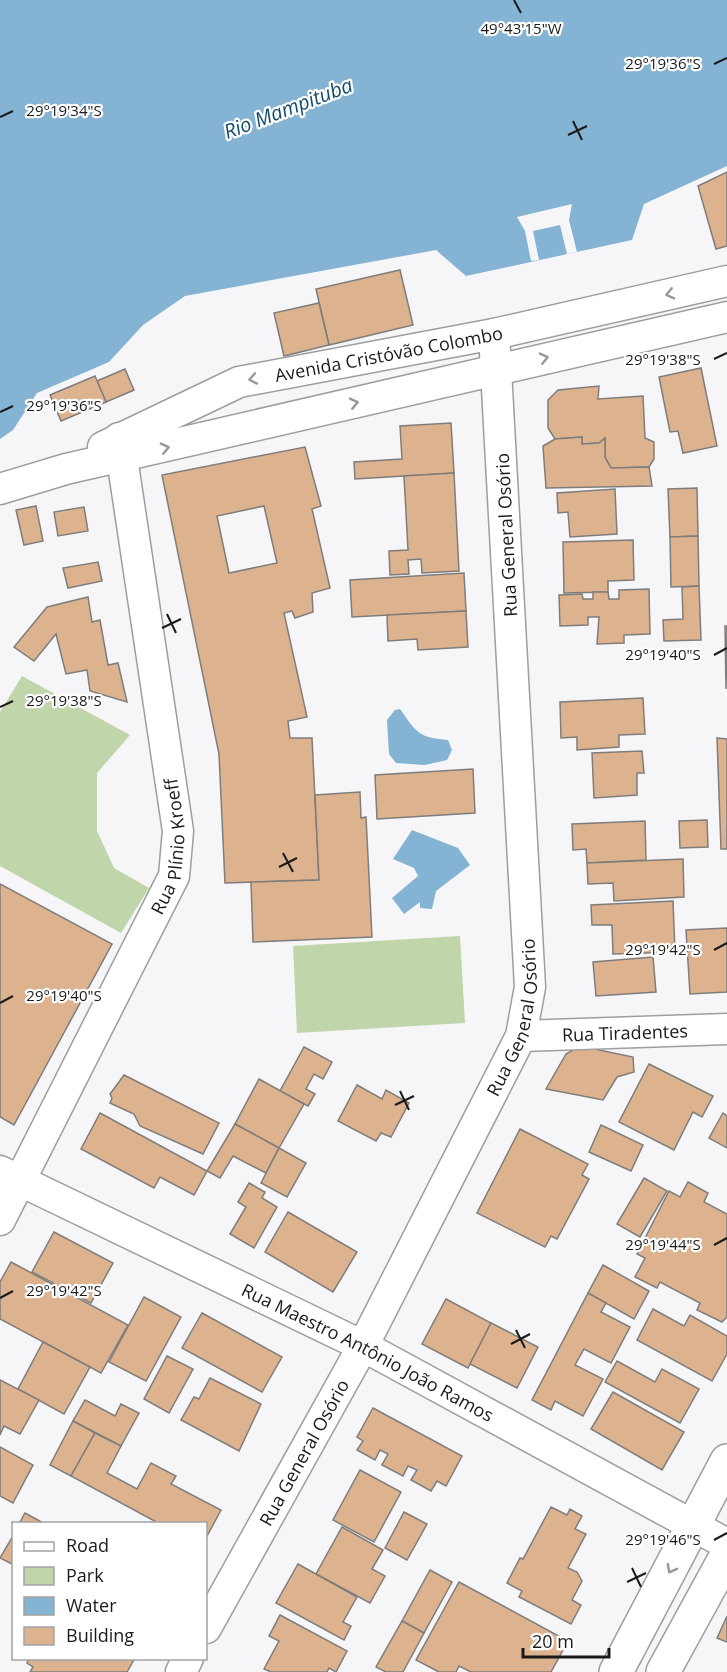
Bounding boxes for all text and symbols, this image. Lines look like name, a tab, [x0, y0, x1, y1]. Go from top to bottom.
text: 49°43'15"W	[481, 18, 562, 38]
text: 29°19'36"S	[625, 53, 701, 73]
water label: Rio Mampituba	[220, 71, 356, 145]
text: 29°19'34"S	[26, 100, 102, 120]
one-way arrow	[665, 287, 675, 300]
street label: Avenida Cristóvão Colombo	[273, 320, 505, 387]
text: 29°19'38"S	[625, 349, 701, 369]
one-way arrow	[539, 352, 549, 365]
one-way arrow	[248, 372, 258, 385]
text: 29°19'36"S	[26, 395, 102, 415]
one-way arrow	[349, 397, 359, 410]
one-way arrow	[159, 442, 169, 455]
street label: Rua General Osório	[490, 453, 522, 617]
text: 29°19'40"S	[625, 644, 701, 664]
text: 29°19'38"S	[26, 690, 102, 710]
street label: Rua Plínio Kroeff	[145, 776, 190, 918]
street label: Rua General Osório	[480, 938, 543, 1100]
text: 29°19'42"S	[625, 939, 701, 959]
text: 29°19'40"S	[26, 985, 102, 1005]
street label: Rua Tiradentes	[562, 1018, 688, 1047]
text: 29°19'44"S	[625, 1234, 701, 1254]
street label: Rua Maestro Antônio João Ramos	[238, 1277, 498, 1427]
text: 29°19'42"S	[26, 1280, 102, 1300]
street label: Rua General Osório	[253, 1375, 354, 1530]
legend	[12, 1522, 207, 1660]
text: 29°19'46"S	[625, 1529, 701, 1549]
text: Road	[66, 1533, 109, 1557]
text: Park	[66, 1563, 104, 1587]
one-way arrow	[667, 1563, 678, 1573]
text: Water	[66, 1593, 117, 1617]
scale bar	[523, 1621, 608, 1659]
text: Building	[66, 1623, 134, 1647]
text: 20 m	[532, 1629, 574, 1653]

